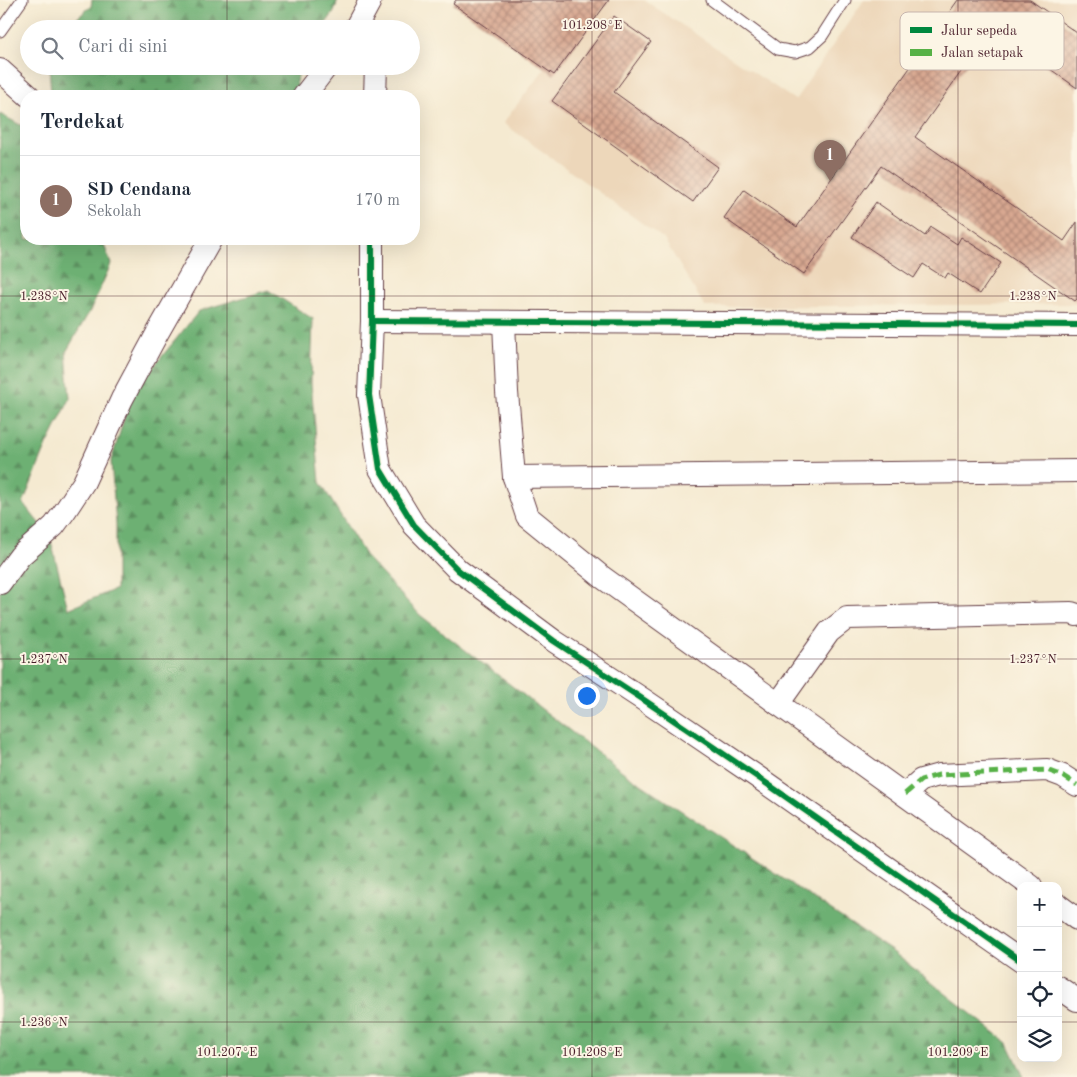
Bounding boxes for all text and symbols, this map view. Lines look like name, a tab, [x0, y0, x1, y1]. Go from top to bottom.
legend	[900, 12, 1064, 70]
search box	[20, 20, 420, 75]
text: 101.208°E	[562, 20, 622, 32]
text: Jalur sepeda	[941, 24, 1017, 38]
icon: search	[38, 34, 66, 62]
text: Cari di sini	[78, 38, 168, 57]
text: Jalan setapak	[941, 46, 1023, 60]
text: Terdekat	[40, 112, 124, 133]
pin: 1	[814, 140, 846, 181]
text: SD Cendana	[87, 181, 191, 200]
text: 1	[51, 193, 61, 209]
text: 170 m	[355, 193, 400, 209]
text: Sekolah	[87, 204, 141, 220]
text: 1.238°N	[20, 291, 68, 303]
text: 1.238°N	[1009, 291, 1057, 303]
text: 1.237°N	[20, 654, 68, 666]
text: 1.237°N	[1009, 654, 1057, 666]
your location	[574, 683, 600, 709]
map controls	[1017, 882, 1062, 1062]
button: +	[1017, 882, 1062, 927]
button: −	[1017, 927, 1062, 972]
button: locate	[1017, 972, 1062, 1017]
text: 1.236°N	[20, 1017, 68, 1029]
button: layers	[1017, 1017, 1062, 1062]
text: 101.207°E	[197, 1047, 257, 1059]
text: 101.208°E	[562, 1047, 622, 1059]
text: 101.209°E	[928, 1047, 988, 1059]

